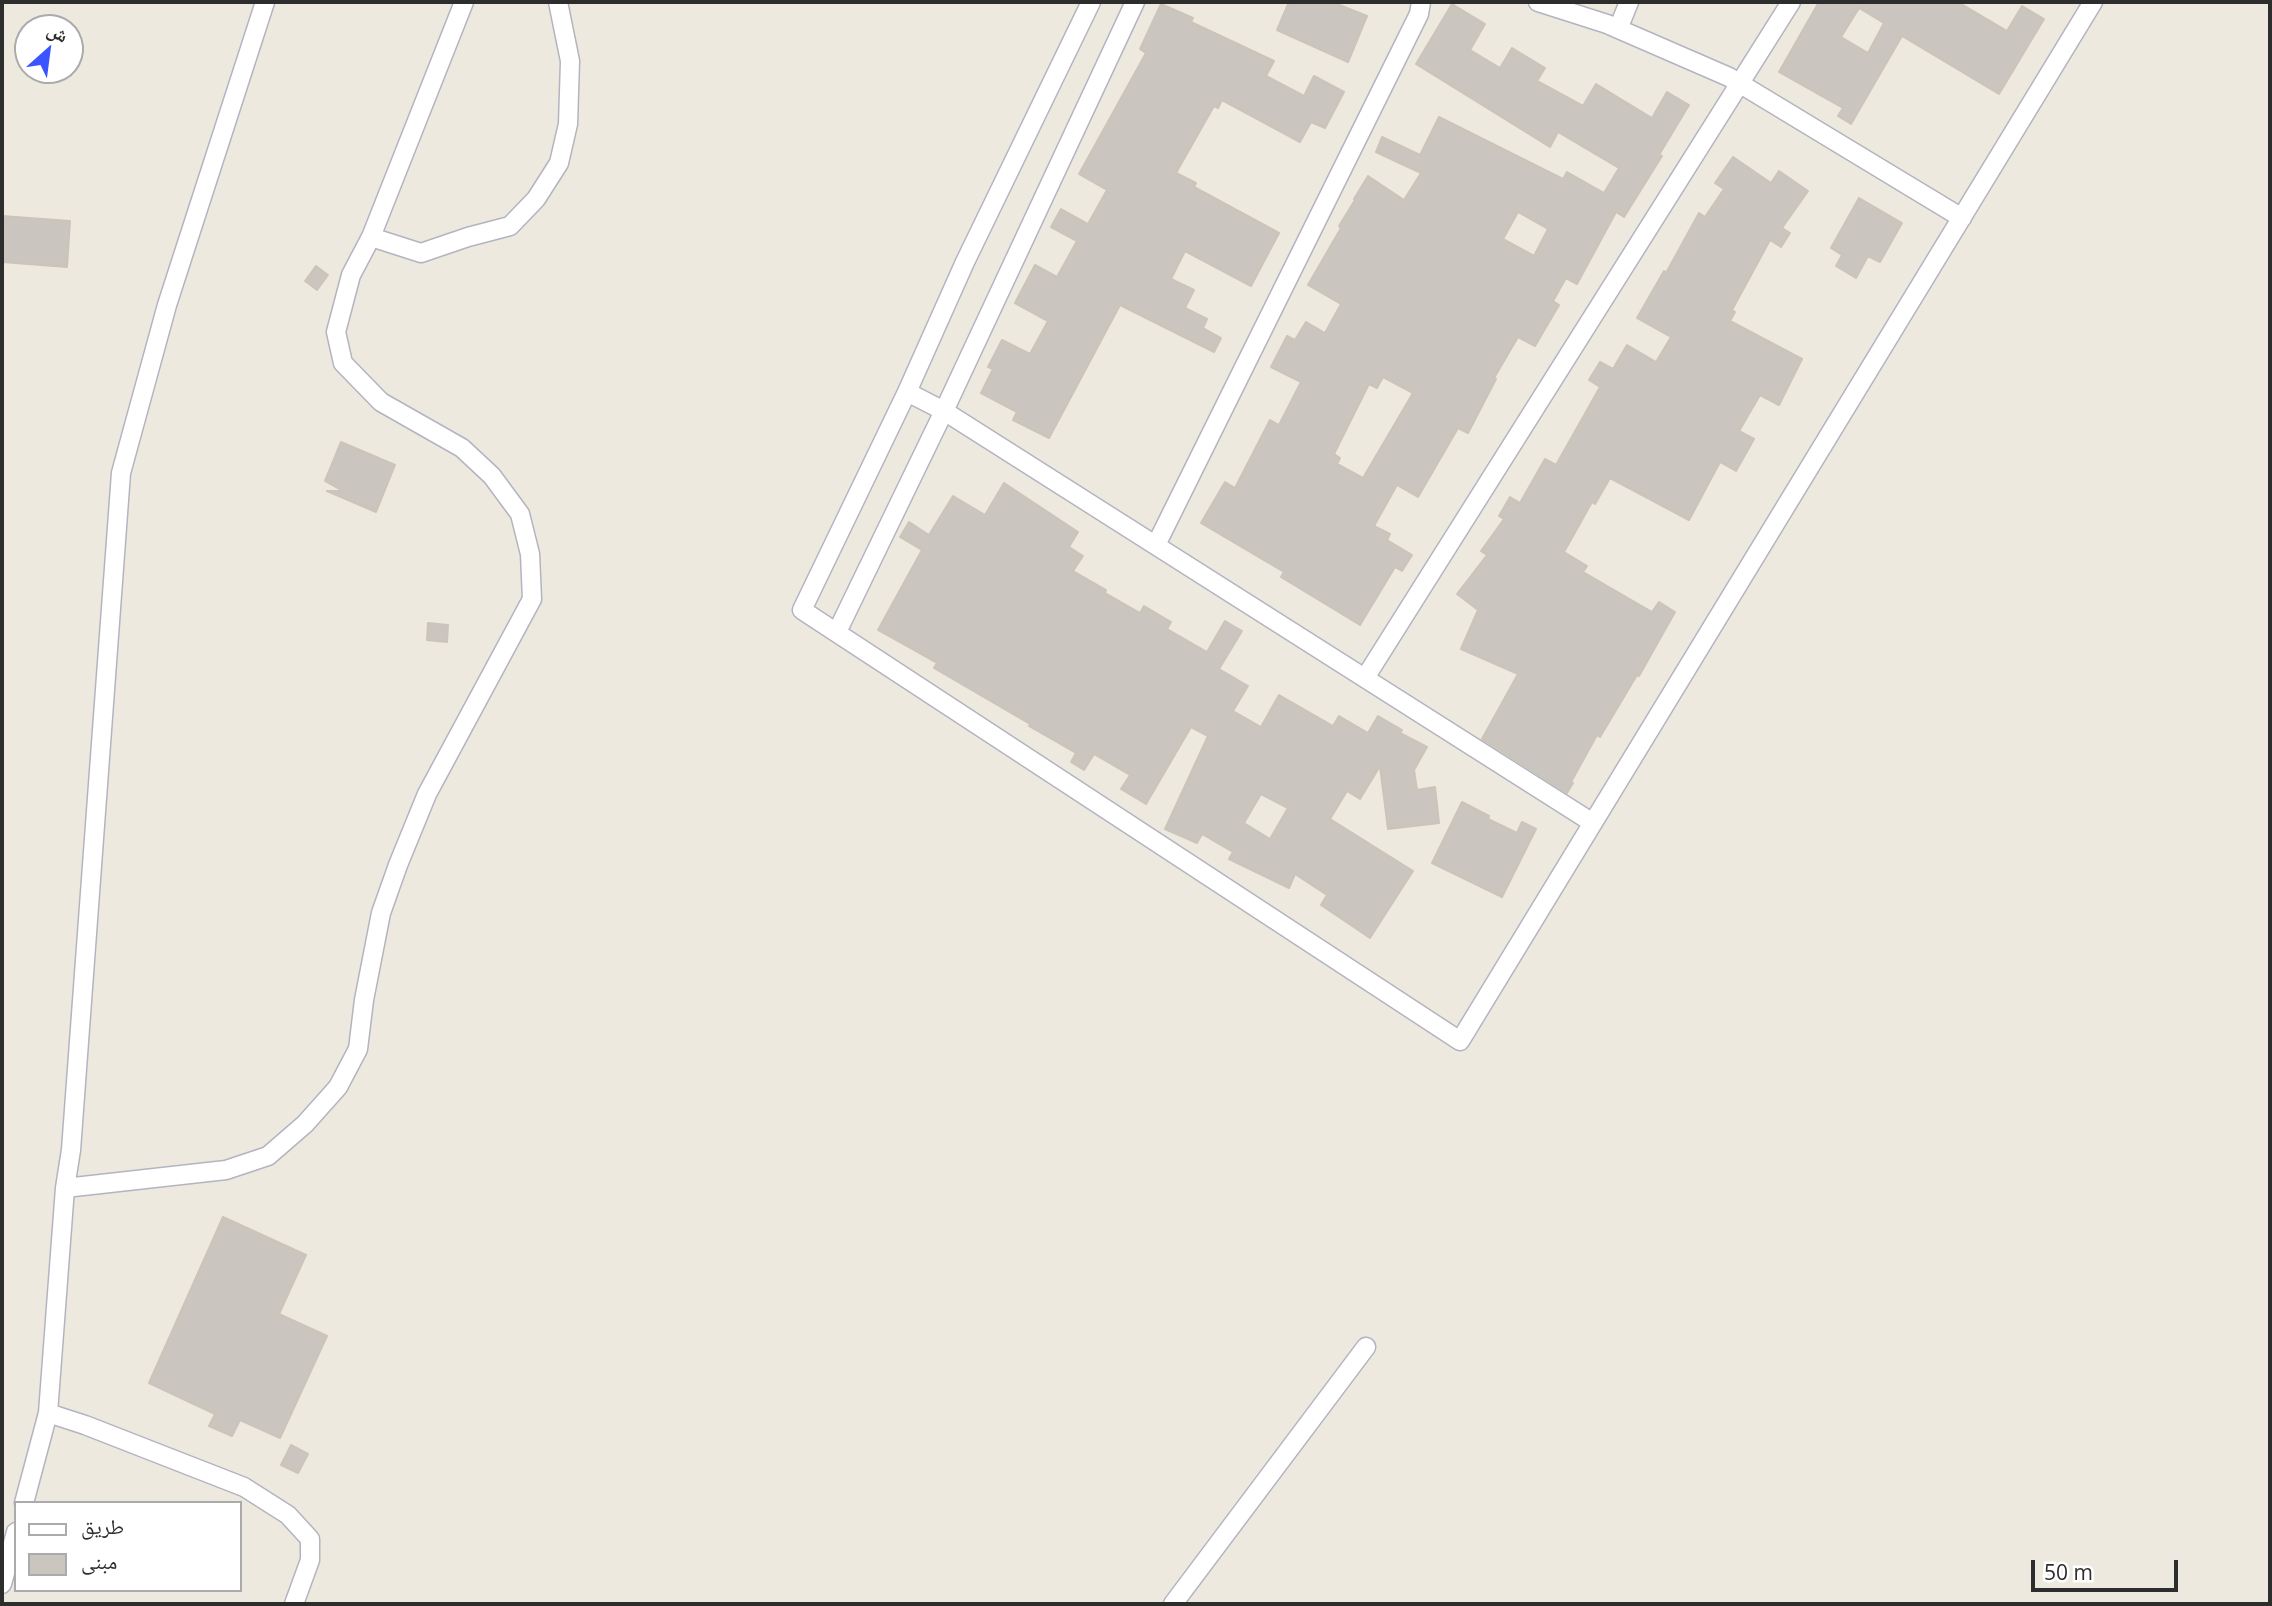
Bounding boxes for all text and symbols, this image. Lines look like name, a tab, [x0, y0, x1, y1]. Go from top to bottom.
north arrow	[14, 14, 84, 84]
text: ش	[43, 16, 73, 48]
legend	[14, 1501, 242, 1592]
text: طريق	[81, 1512, 124, 1540]
scale bar	[2034, 1546, 2181, 1590]
text: مبنى	[81, 1547, 117, 1575]
text: 50 m	[2044, 1558, 2093, 1586]

